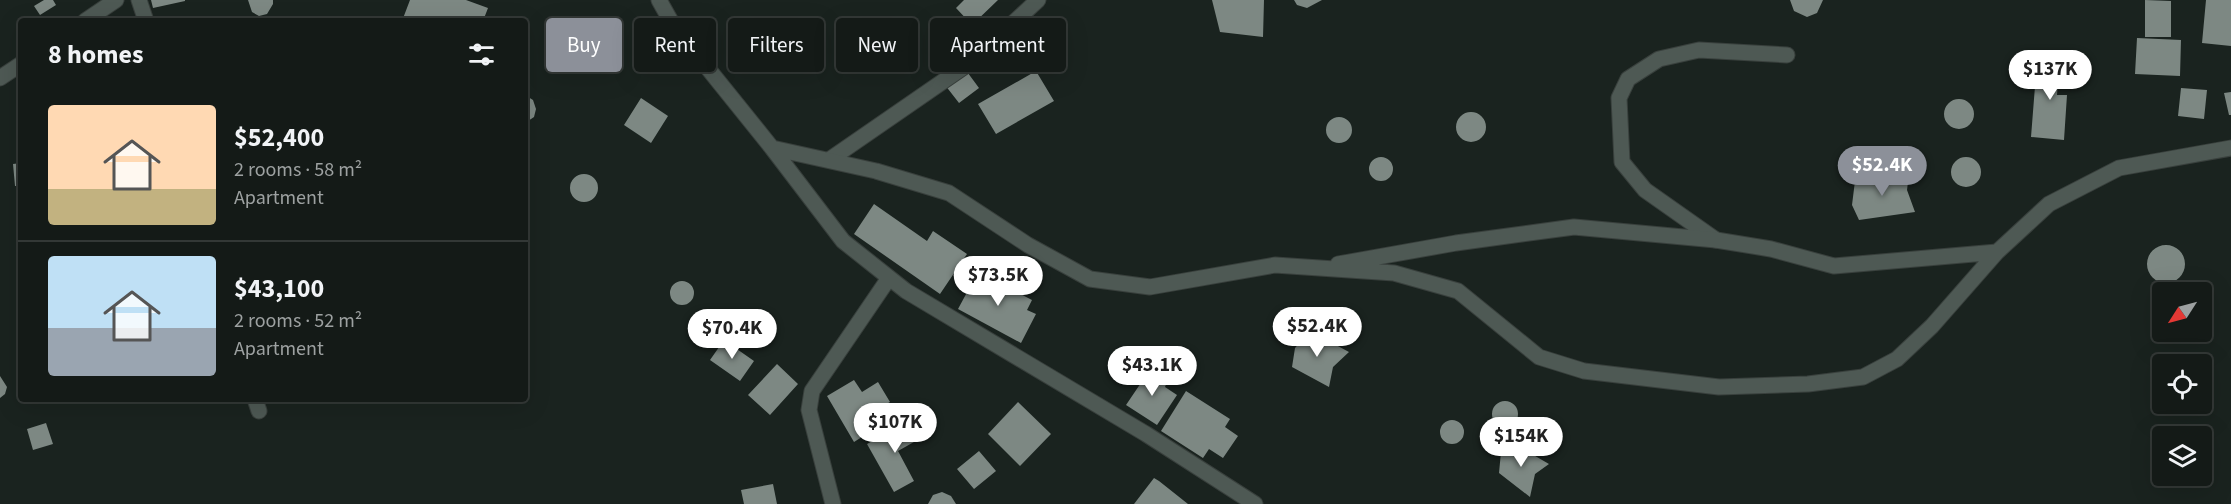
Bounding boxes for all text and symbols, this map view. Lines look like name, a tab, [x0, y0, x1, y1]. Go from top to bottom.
chip: Buy	[546, 18, 622, 72]
chip: Rent	[634, 18, 716, 72]
chip: Filters	[728, 18, 824, 72]
chip: New	[836, 18, 918, 72]
chip: Apartment	[930, 18, 1066, 72]
text: 8 homes	[48, 36, 143, 73]
icon: filters	[465, 38, 498, 71]
pin: $137K	[2008, 50, 2092, 101]
text: $137K	[2023, 55, 2077, 83]
text: $52,400	[234, 119, 324, 156]
icon: home	[96, 129, 168, 201]
pin: $52.4K	[1833, 146, 1931, 197]
text: $52.4K	[1852, 151, 1912, 179]
text: 2 rooms · 58 m²	[234, 156, 362, 184]
text: Apartment	[234, 184, 324, 212]
pin: $73.5K	[949, 256, 1047, 307]
text: $73.5K	[968, 261, 1028, 289]
text: $43,100	[234, 270, 324, 307]
icon: home	[96, 280, 168, 352]
north arrow	[2152, 282, 2212, 342]
map controls	[2152, 282, 2212, 486]
text: 2 rooms · 52 m²	[234, 307, 362, 335]
pin: $52.4K	[1268, 307, 1366, 358]
pin: $70.4K	[683, 309, 781, 360]
text: $52.4K	[1287, 312, 1347, 340]
text: $70.4K	[702, 314, 762, 342]
text: Apartment	[234, 335, 324, 363]
pin: $43.1K	[1103, 346, 1201, 397]
text: $43.1K	[1122, 351, 1182, 379]
button: locate	[2152, 354, 2212, 414]
pin: $107K	[853, 403, 937, 454]
text: $107K	[868, 408, 922, 436]
pin: $154K	[1479, 417, 1563, 468]
text: $154K	[1494, 422, 1548, 450]
button: layers	[2152, 426, 2212, 486]

